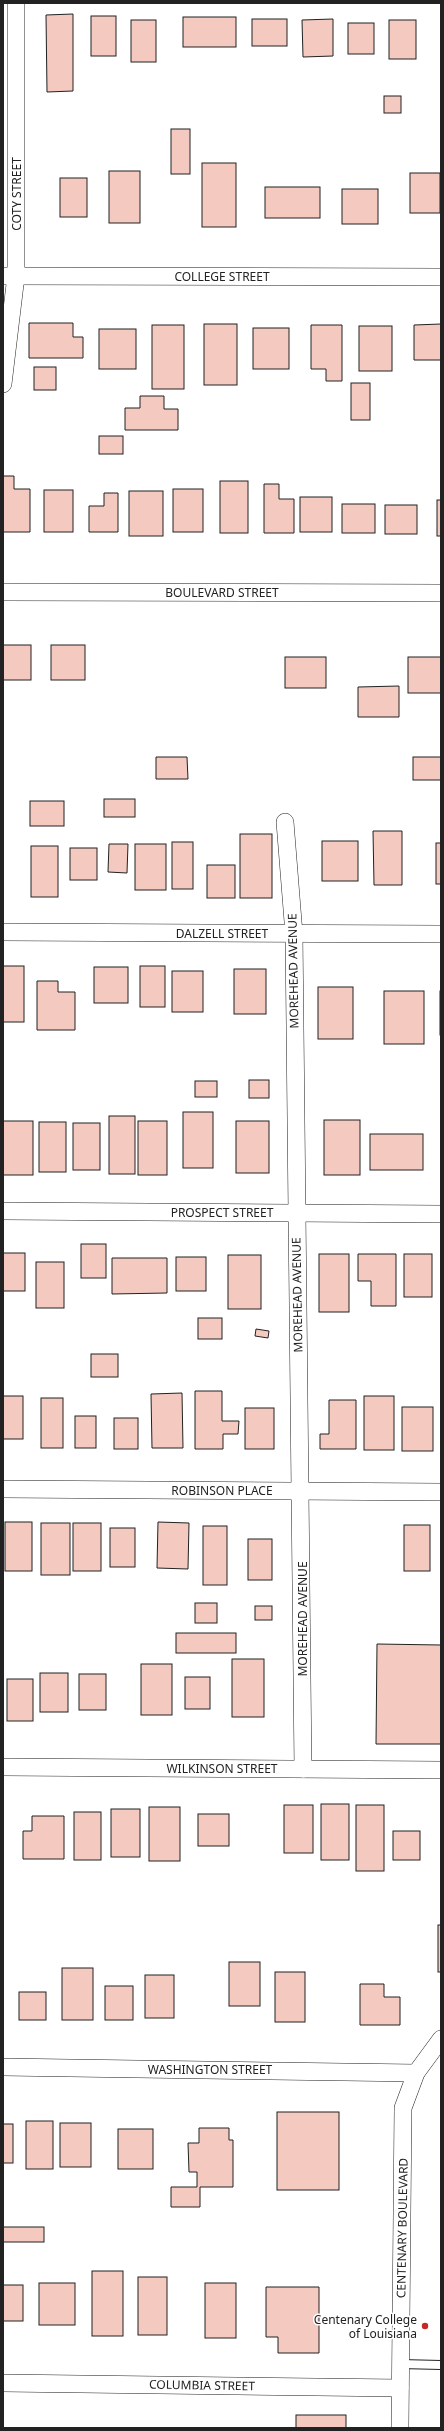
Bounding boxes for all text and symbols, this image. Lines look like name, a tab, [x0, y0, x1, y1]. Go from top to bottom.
street label: COTY STREET	[8, 157, 25, 231]
street label: COLLEGE STREET	[174, 268, 270, 285]
street label: BOULEVARD STREET	[165, 584, 279, 601]
street label: MOREHEAD AVENUE	[283, 913, 303, 1029]
street label: DALZELL STREET	[176, 925, 269, 942]
street label: PROSPECT STREET	[171, 1204, 274, 1221]
street label: MOREHEAD AVENUE	[287, 1237, 307, 1353]
street label: ROBINSON PLACE	[171, 1482, 273, 1499]
street label: MOREHEAD AVENUE	[294, 1561, 311, 1677]
street label: WILKINSON STREET	[166, 1760, 278, 1777]
street label: WASHINGTON STREET	[148, 2061, 273, 2078]
street label: CENTENARY BOULEVARD	[392, 2157, 412, 2298]
place label: Centenary College of Louisiana	[314, 2311, 417, 2342]
marker: Centenary College of Louisiana	[420, 2321, 430, 2331]
street label: COLUMBIA STREET	[149, 2376, 255, 2394]

